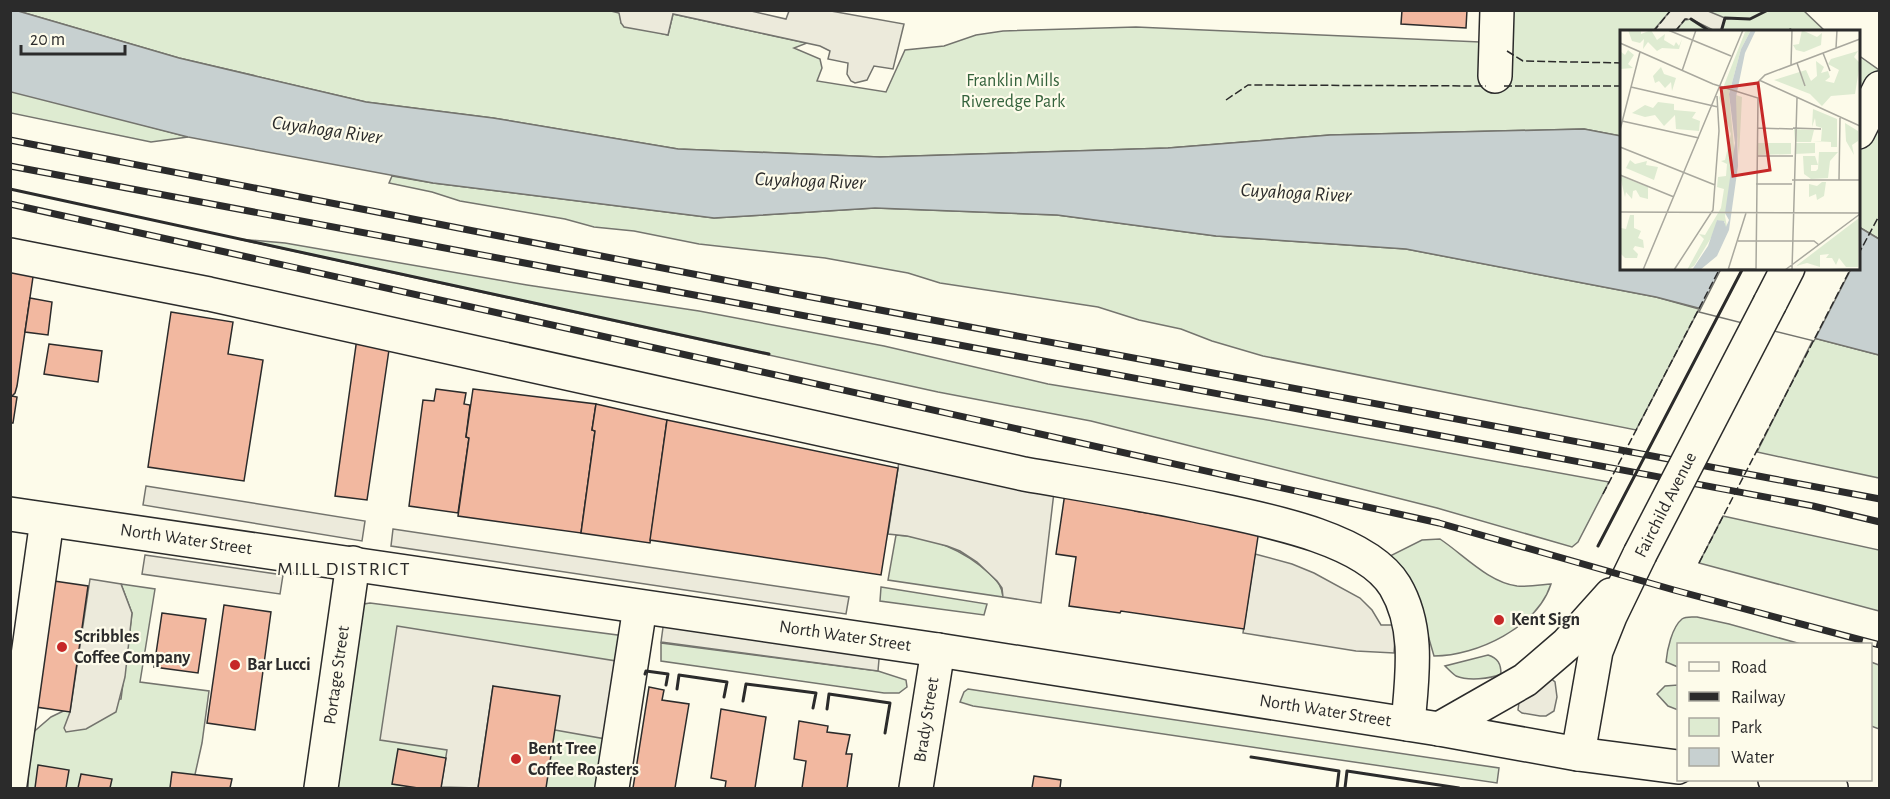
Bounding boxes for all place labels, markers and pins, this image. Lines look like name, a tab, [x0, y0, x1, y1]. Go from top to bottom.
place label: Kent Sign	[1511, 611, 1580, 629]
marker: Kent Sign	[1492, 613, 1506, 627]
place label: Scribbles Coffee Company	[74, 628, 191, 667]
marker: Scribbles Coffee Company	[55, 640, 69, 654]
place label: Bar Lucci	[247, 656, 311, 674]
marker: Bar Lucci	[228, 658, 242, 672]
place label: Bent Tree Coffee Roasters	[528, 740, 639, 779]
marker: Bent Tree Coffee Roasters	[509, 752, 523, 766]

